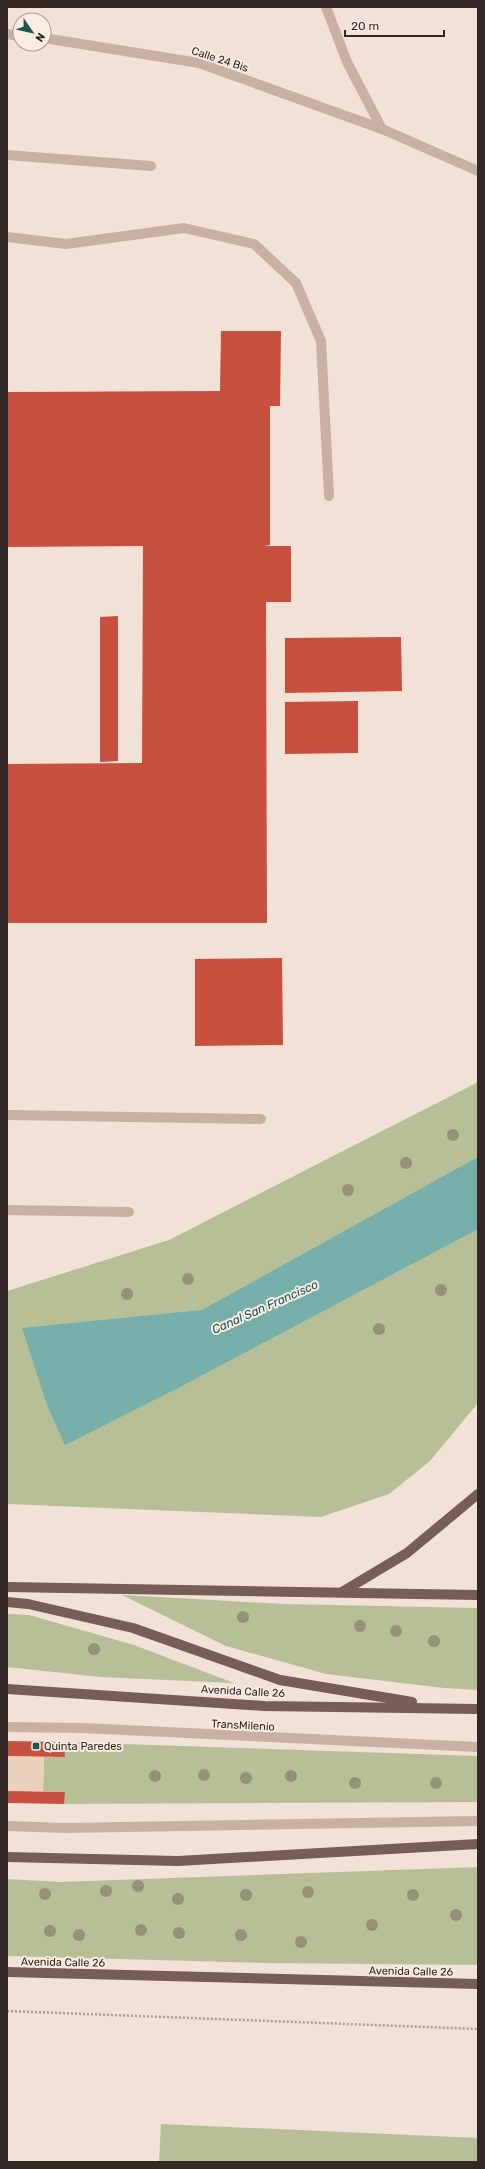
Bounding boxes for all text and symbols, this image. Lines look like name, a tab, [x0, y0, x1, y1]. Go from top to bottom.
north arrow	[12, 12, 52, 52]
scale bar	[345, 12, 444, 38]
text: 20 m	[351, 19, 379, 33]
text: N	[32, 30, 47, 44]
street label: Calle 24 Bis	[190, 44, 250, 75]
water label: Canal San Francisco	[210, 1277, 320, 1337]
street label: Avenida Calle 26	[200, 1683, 286, 1700]
street label: TransMilenio	[211, 1717, 275, 1734]
place label: Quinta Paredes	[44, 1740, 122, 1753]
marker: Quinta Paredes	[31, 1741, 41, 1751]
street label: Avenida Calle 26	[21, 1955, 106, 1970]
street label: Avenida Calle 26	[369, 1964, 454, 1979]

